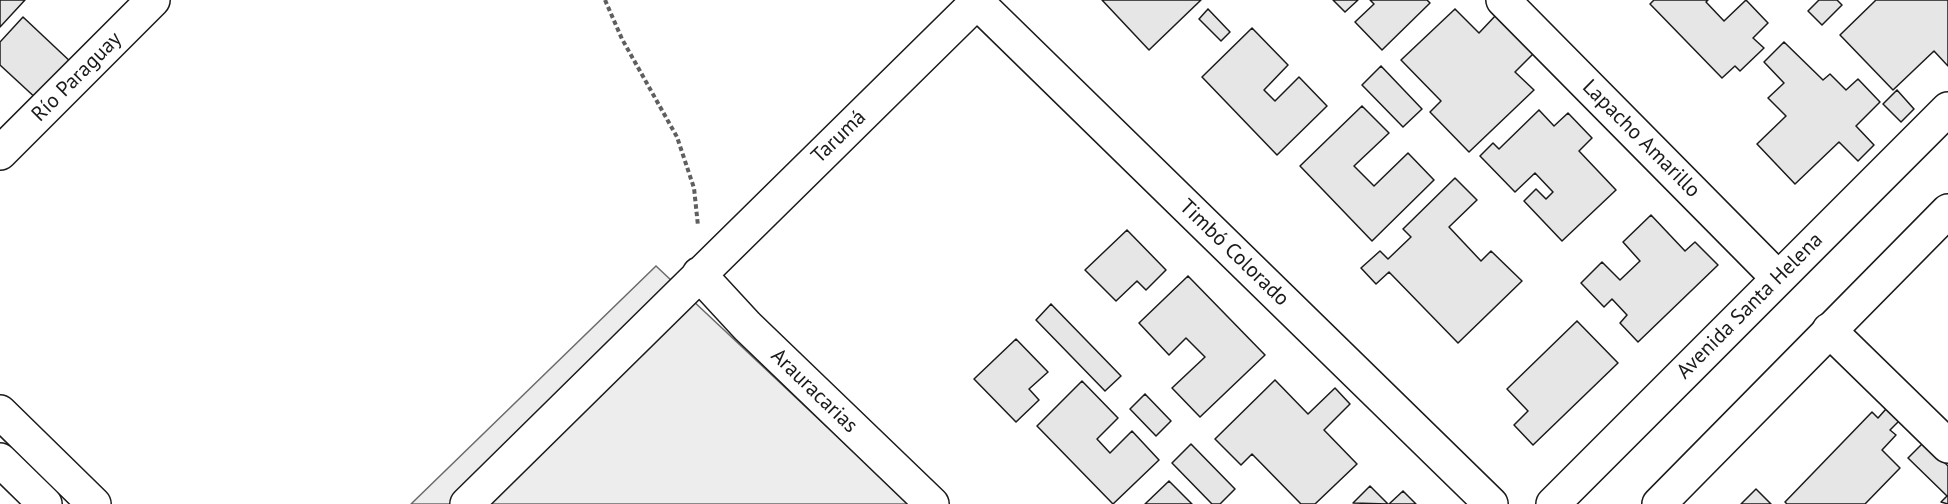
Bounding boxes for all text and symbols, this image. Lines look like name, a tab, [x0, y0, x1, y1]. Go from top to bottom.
street label: Río Paraguay	[27, 27, 127, 127]
street label: Lapacho Amarillo	[1577, 75, 1705, 203]
street label: Tarumá	[807, 105, 871, 169]
street label: Timbó Colorado	[1174, 194, 1294, 312]
street label: Avenida Santa Helena	[1672, 228, 1828, 384]
street label: Arauracarias	[765, 344, 863, 438]

